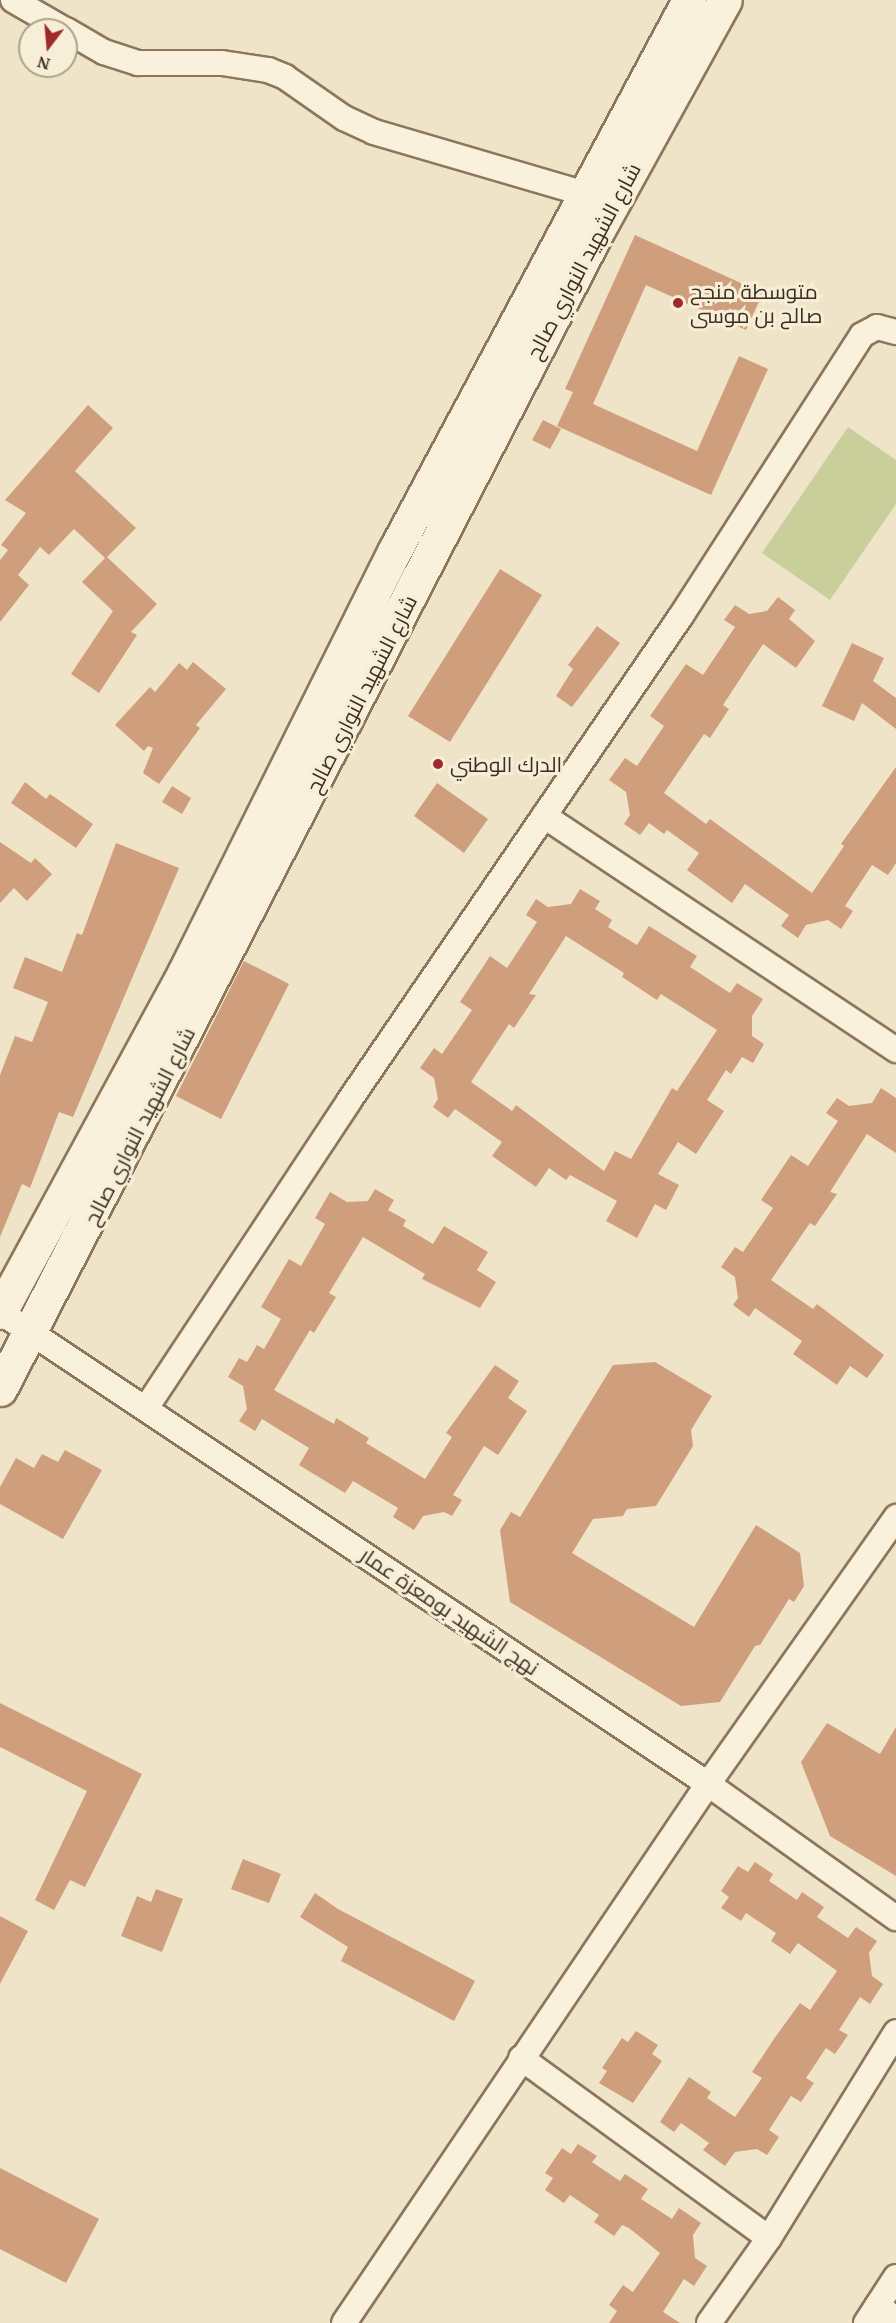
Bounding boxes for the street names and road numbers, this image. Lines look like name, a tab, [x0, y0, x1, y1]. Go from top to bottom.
street label: شارع الشهيد النواري صالح	[521, 158, 645, 364]
street label: شارع الشهيد النواري صالح	[300, 591, 422, 797]
street label: شارع الشهيد النواري صالح	[78, 1023, 200, 1229]
street label: نهج الشهيد بومعزة عمار	[356, 1542, 544, 1680]

